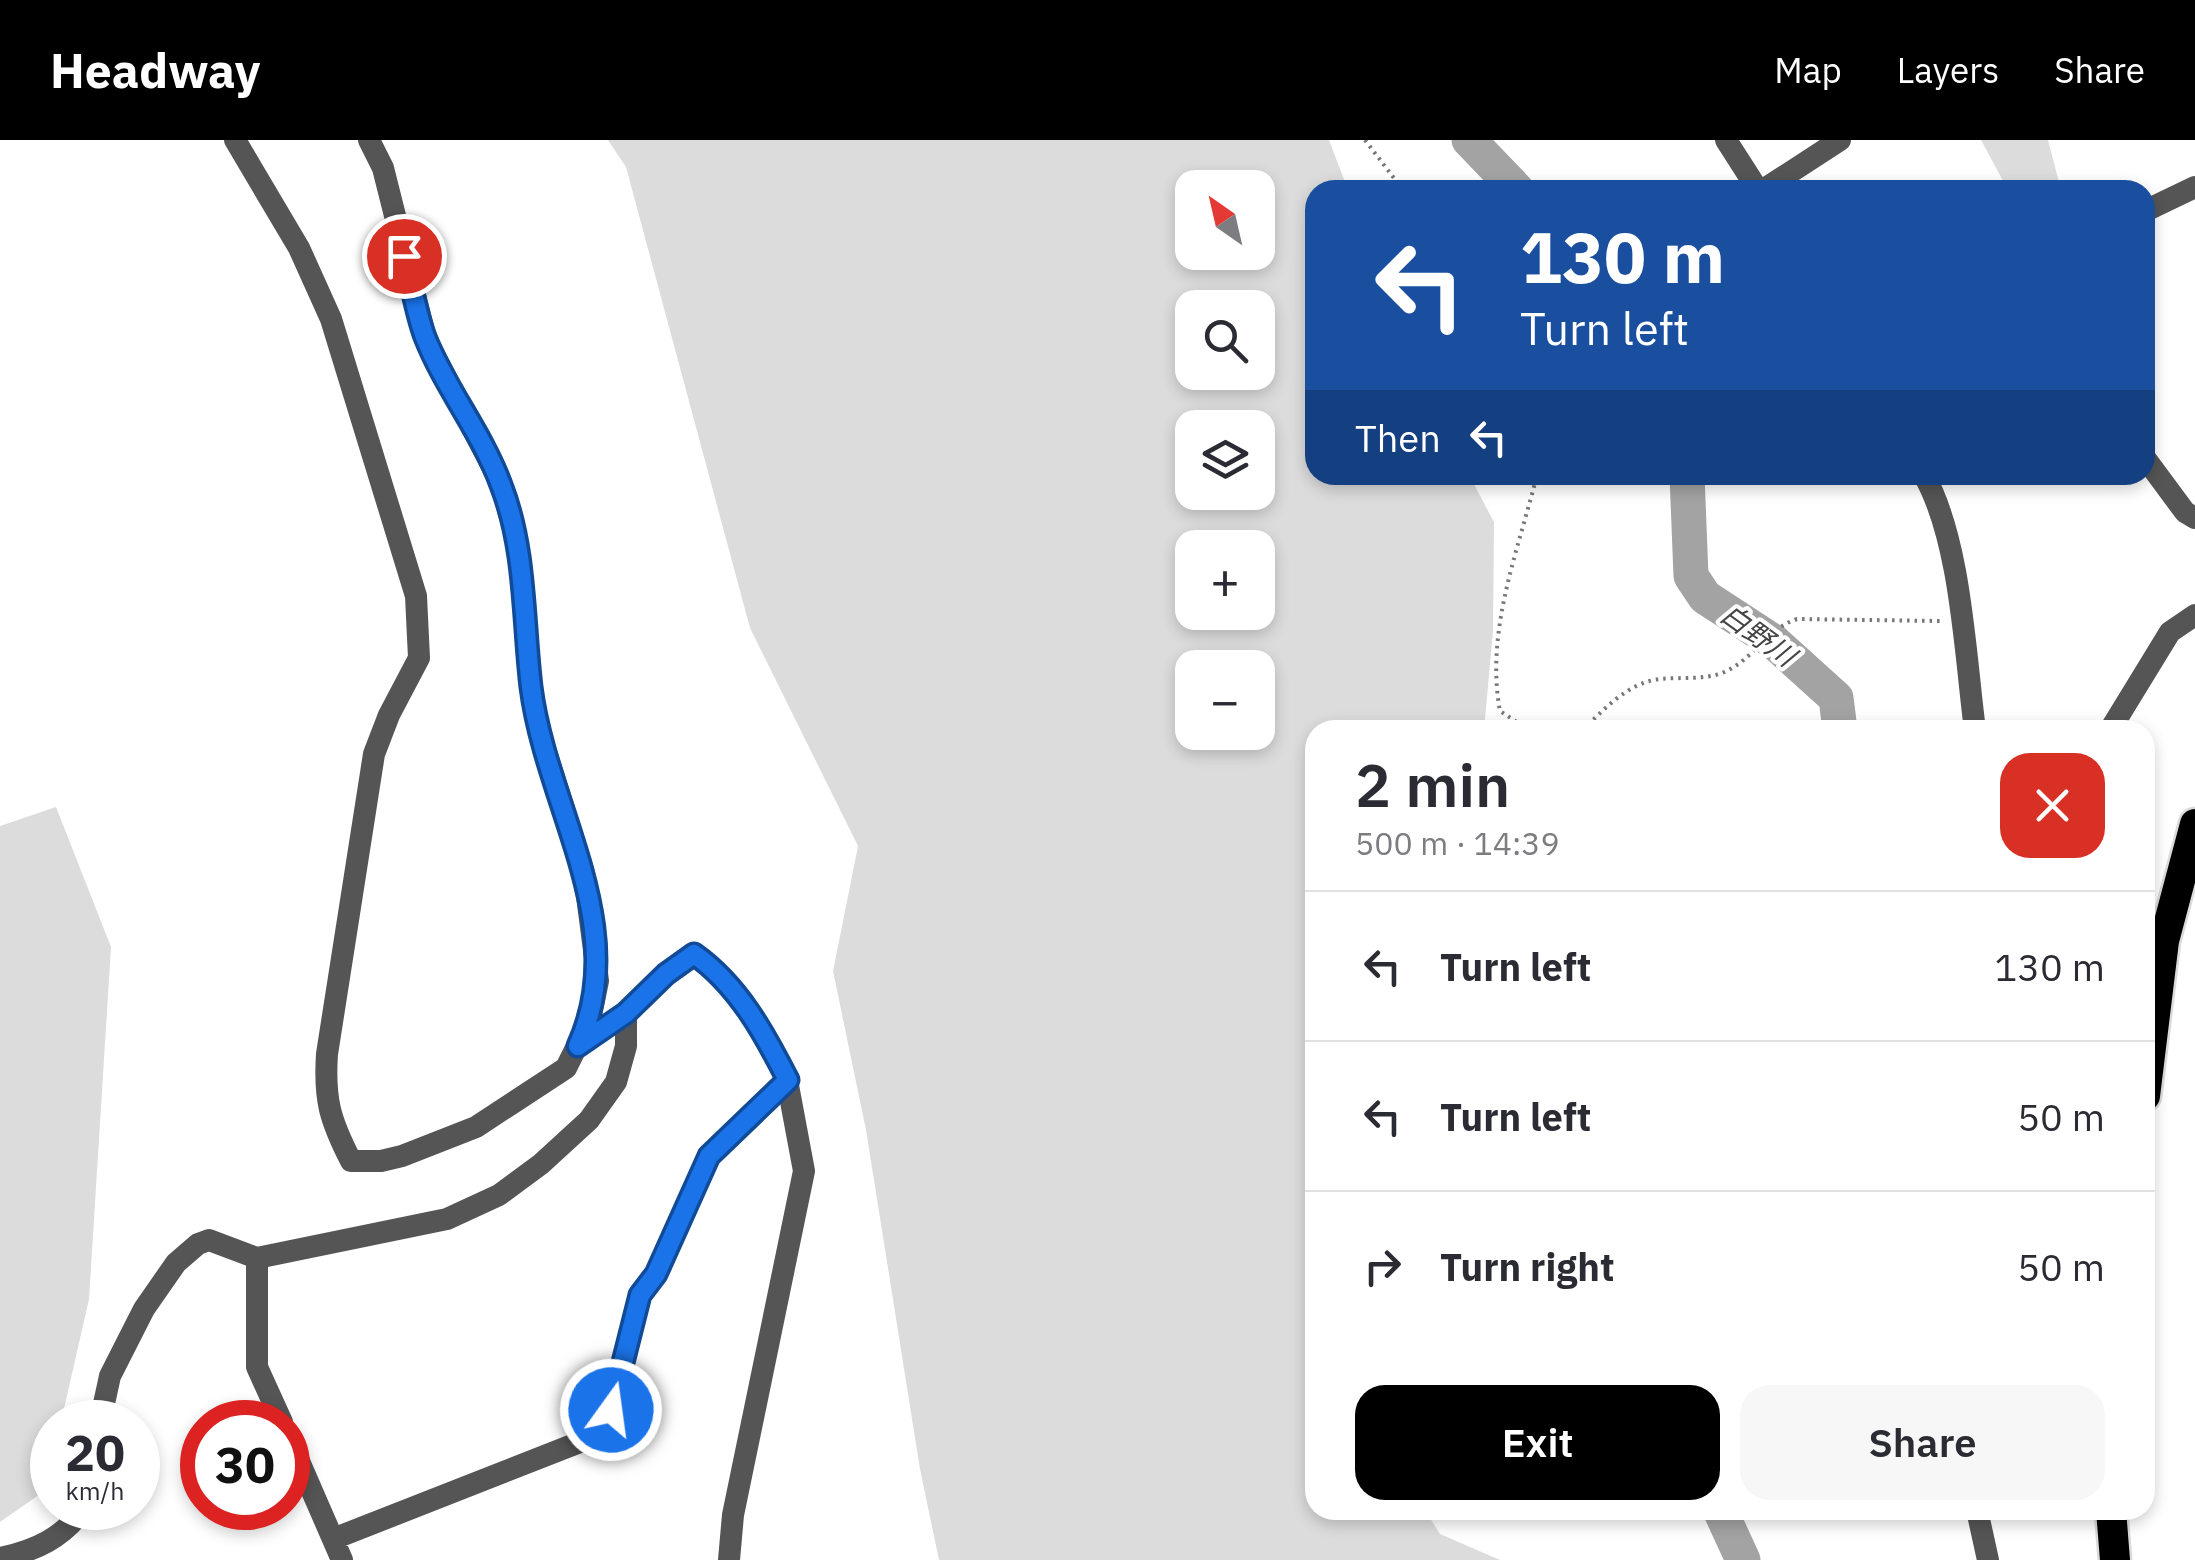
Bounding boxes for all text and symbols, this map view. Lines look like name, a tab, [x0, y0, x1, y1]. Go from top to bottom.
text: Headway	[50, 39, 260, 101]
text: Map	[1774, 47, 1842, 93]
text: Layers	[1897, 47, 1999, 93]
text: Share	[2054, 47, 2145, 93]
north arrow	[1175, 170, 1275, 270]
map controls	[1175, 170, 1275, 750]
text: 130 m	[1520, 211, 1725, 302]
pin	[362, 214, 447, 299]
icon: left	[1355, 220, 1485, 350]
icon: arrive	[377, 229, 432, 284]
button: search	[1175, 290, 1275, 390]
text: Turn left	[1520, 299, 1689, 357]
button: layers	[1175, 410, 1275, 510]
icon: left	[1461, 410, 1516, 465]
text: Then	[1355, 413, 1441, 462]
button: +	[1175, 530, 1275, 630]
water label: 白野川	[1713, 595, 1806, 676]
button: −	[1175, 650, 1275, 750]
text: 2 min	[1355, 745, 1510, 824]
button: close	[2000, 753, 2105, 858]
text: 500 m · 14:39	[1355, 822, 1560, 864]
icon: left	[1355, 939, 1410, 994]
text: Turn left	[1440, 942, 1591, 991]
text: 130 m	[1994, 942, 2105, 991]
icon: left	[1355, 1089, 1410, 1144]
text: Turn left	[1440, 1092, 1591, 1141]
text: 50 m	[2017, 1092, 2105, 1141]
icon: right	[1355, 1239, 1410, 1294]
text: Turn right	[1440, 1242, 1615, 1291]
text: 50 m	[2017, 1242, 2105, 1291]
position arrow	[559, 1358, 663, 1462]
button: Exit	[1355, 1385, 1720, 1500]
button: Share	[1740, 1385, 2105, 1500]
speed limit sign: 30	[180, 1400, 310, 1530]
text: 20	[65, 1420, 125, 1485]
text: km/h	[66, 1474, 124, 1507]

